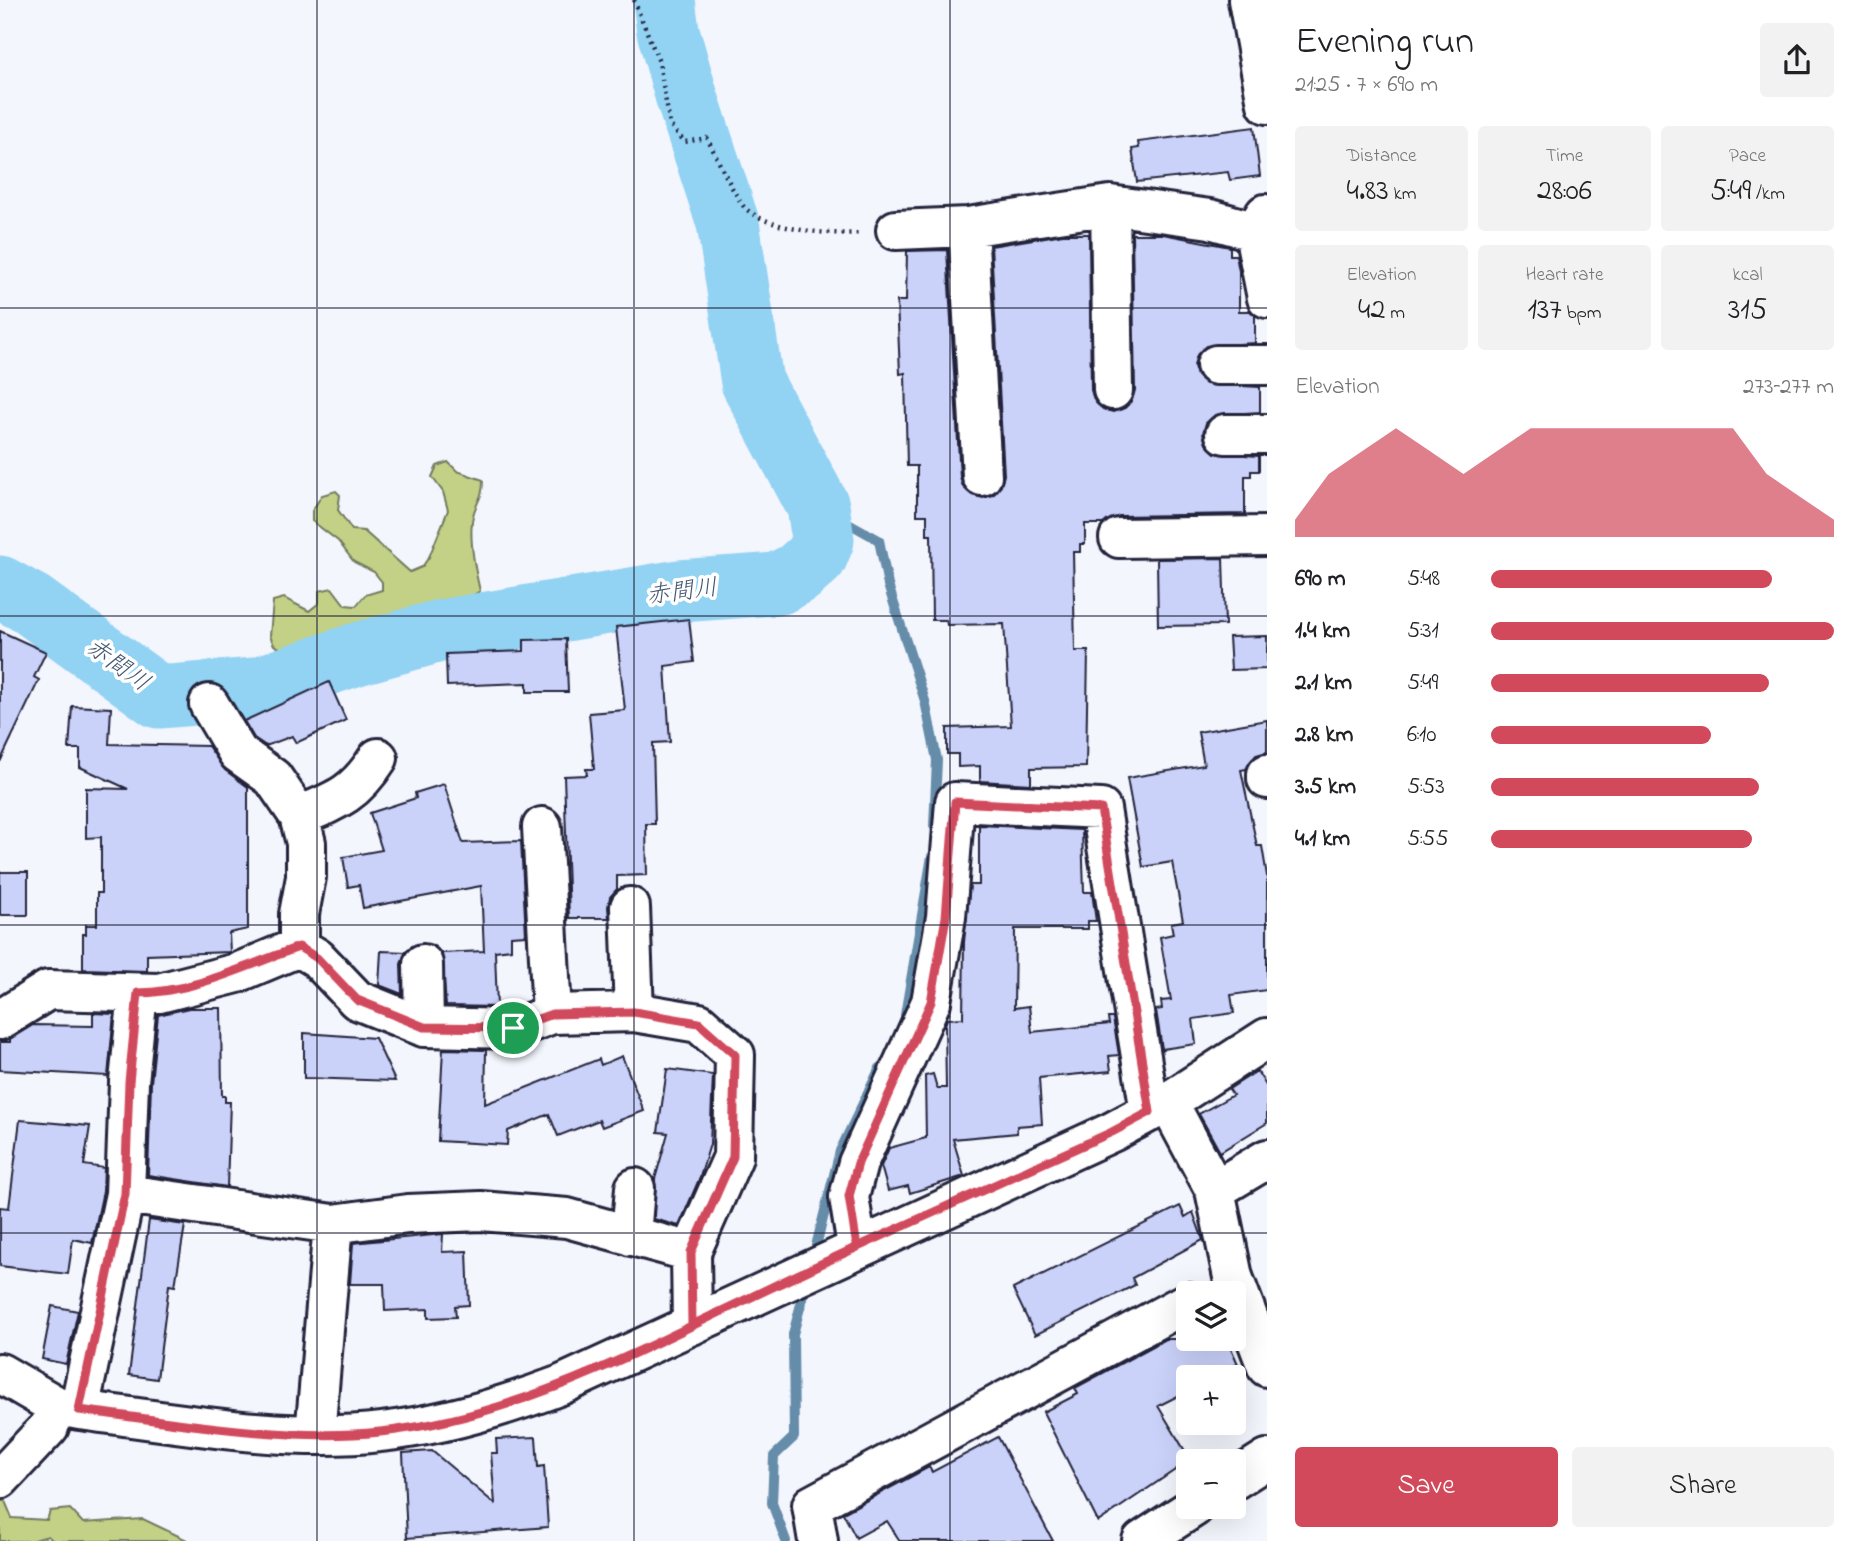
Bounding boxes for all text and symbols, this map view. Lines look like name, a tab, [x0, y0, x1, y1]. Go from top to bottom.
text: Evening run	[1295, 15, 1474, 71]
button: share	[1760, 23, 1834, 97]
text: 21:25 · 7 × 690 m	[1295, 69, 1438, 102]
text: Distance	[1347, 143, 1417, 170]
text: Time	[1546, 143, 1583, 170]
text: Pace	[1729, 143, 1766, 170]
text: 4.83	[1347, 170, 1389, 214]
text: 28:06	[1537, 170, 1592, 214]
text: 5:49	[1710, 170, 1751, 214]
text: km	[1389, 181, 1416, 208]
text: /km	[1751, 181, 1785, 208]
text: Elevation	[1347, 262, 1416, 289]
text: Heart rate	[1526, 262, 1603, 289]
text: kcal	[1732, 262, 1763, 289]
text: 42	[1358, 289, 1385, 333]
text: 137	[1527, 289, 1562, 333]
text: 315	[1728, 289, 1767, 333]
text: m	[1385, 300, 1405, 327]
text: bpm	[1562, 300, 1602, 327]
text: Elevation	[1295, 371, 1380, 404]
text: 273–277 m	[1743, 371, 1834, 404]
text: 690 m	[1295, 563, 1346, 596]
text: 5:48	[1407, 563, 1440, 596]
water label: 赤間川	[644, 571, 720, 615]
text: 1.4 km	[1295, 615, 1350, 648]
text: 5:31	[1407, 615, 1439, 648]
water label: 赤間川	[78, 631, 156, 701]
text: 2.1 km	[1295, 667, 1352, 700]
text: 5:49	[1407, 667, 1439, 700]
text: 2.8 km	[1295, 719, 1353, 752]
text: 6:10	[1407, 719, 1436, 752]
text: 3.5 km	[1295, 771, 1356, 804]
text: 5:53	[1407, 771, 1445, 804]
text: 4.1 km	[1295, 823, 1350, 856]
text: 5:55	[1407, 823, 1448, 856]
pin	[483, 998, 543, 1058]
icon: arrive	[494, 1009, 532, 1047]
map controls	[1176, 1281, 1246, 1519]
button: layers	[1176, 1281, 1246, 1351]
button: +	[1176, 1365, 1246, 1435]
button: Save	[1295, 1447, 1558, 1527]
button: Share	[1572, 1447, 1834, 1527]
button: −	[1176, 1449, 1246, 1519]

